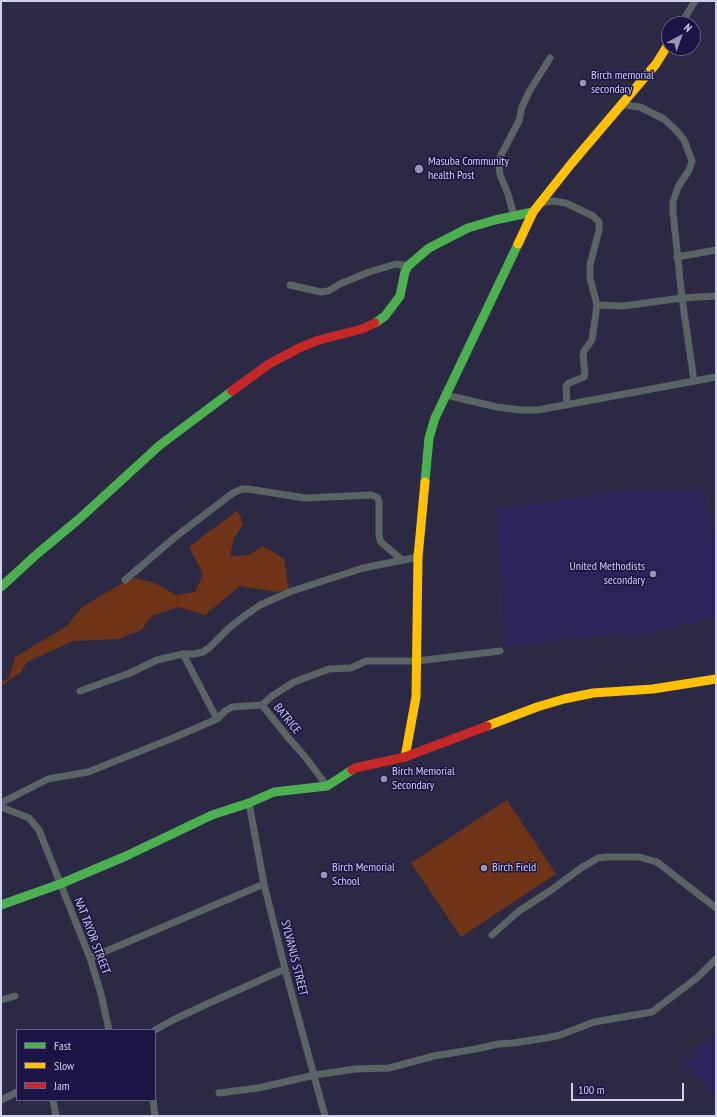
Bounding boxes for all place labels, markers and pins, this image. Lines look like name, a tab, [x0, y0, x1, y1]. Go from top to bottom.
place label: Birch memorial secondary	[591, 69, 654, 97]
marker: Birch memorial secondary	[578, 78, 588, 88]
place label: Masuba Community health Post	[428, 155, 509, 183]
marker: Masuba Community health Post	[413, 163, 425, 175]
place label: United Methodists secondary	[569, 560, 645, 588]
marker: United Methodists secondary	[648, 569, 658, 579]
place label: Birch Memorial Secondary	[392, 765, 455, 793]
marker: Birch Memorial Secondary	[379, 774, 389, 784]
place label: Birch Memorial School	[332, 861, 395, 889]
place label: Birch Field	[492, 861, 536, 875]
marker: Birch Field	[479, 863, 489, 873]
marker: Birch Memorial School	[319, 870, 329, 880]

